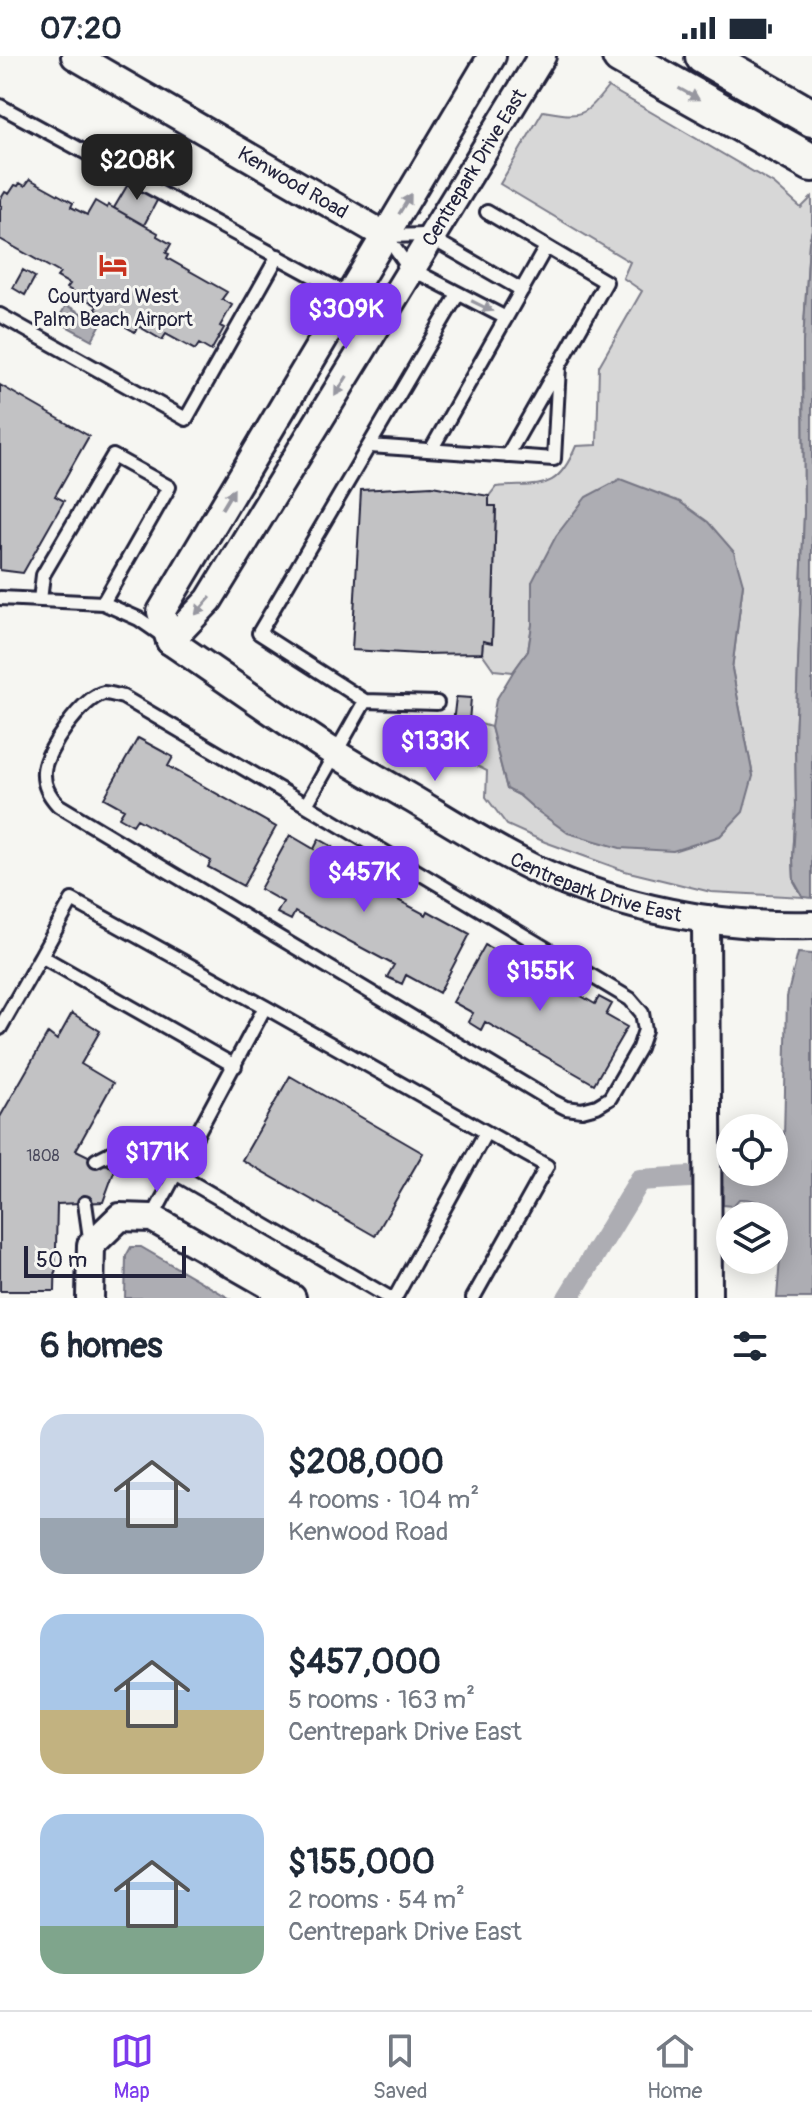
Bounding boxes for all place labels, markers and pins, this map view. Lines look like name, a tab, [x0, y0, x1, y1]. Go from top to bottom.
pin: $208K	[81, 134, 193, 202]
hotel icon: Courtyard West Palm Beach Airport	[98, 250, 128, 280]
pin: $309K	[290, 283, 402, 351]
place label: Courtyard West Palm Beach Airport	[33, 284, 194, 332]
pin: $133K	[379, 715, 491, 783]
pin: $457K	[308, 846, 420, 914]
pin: $155K	[484, 945, 596, 1013]
pin: $171K	[101, 1126, 213, 1194]

